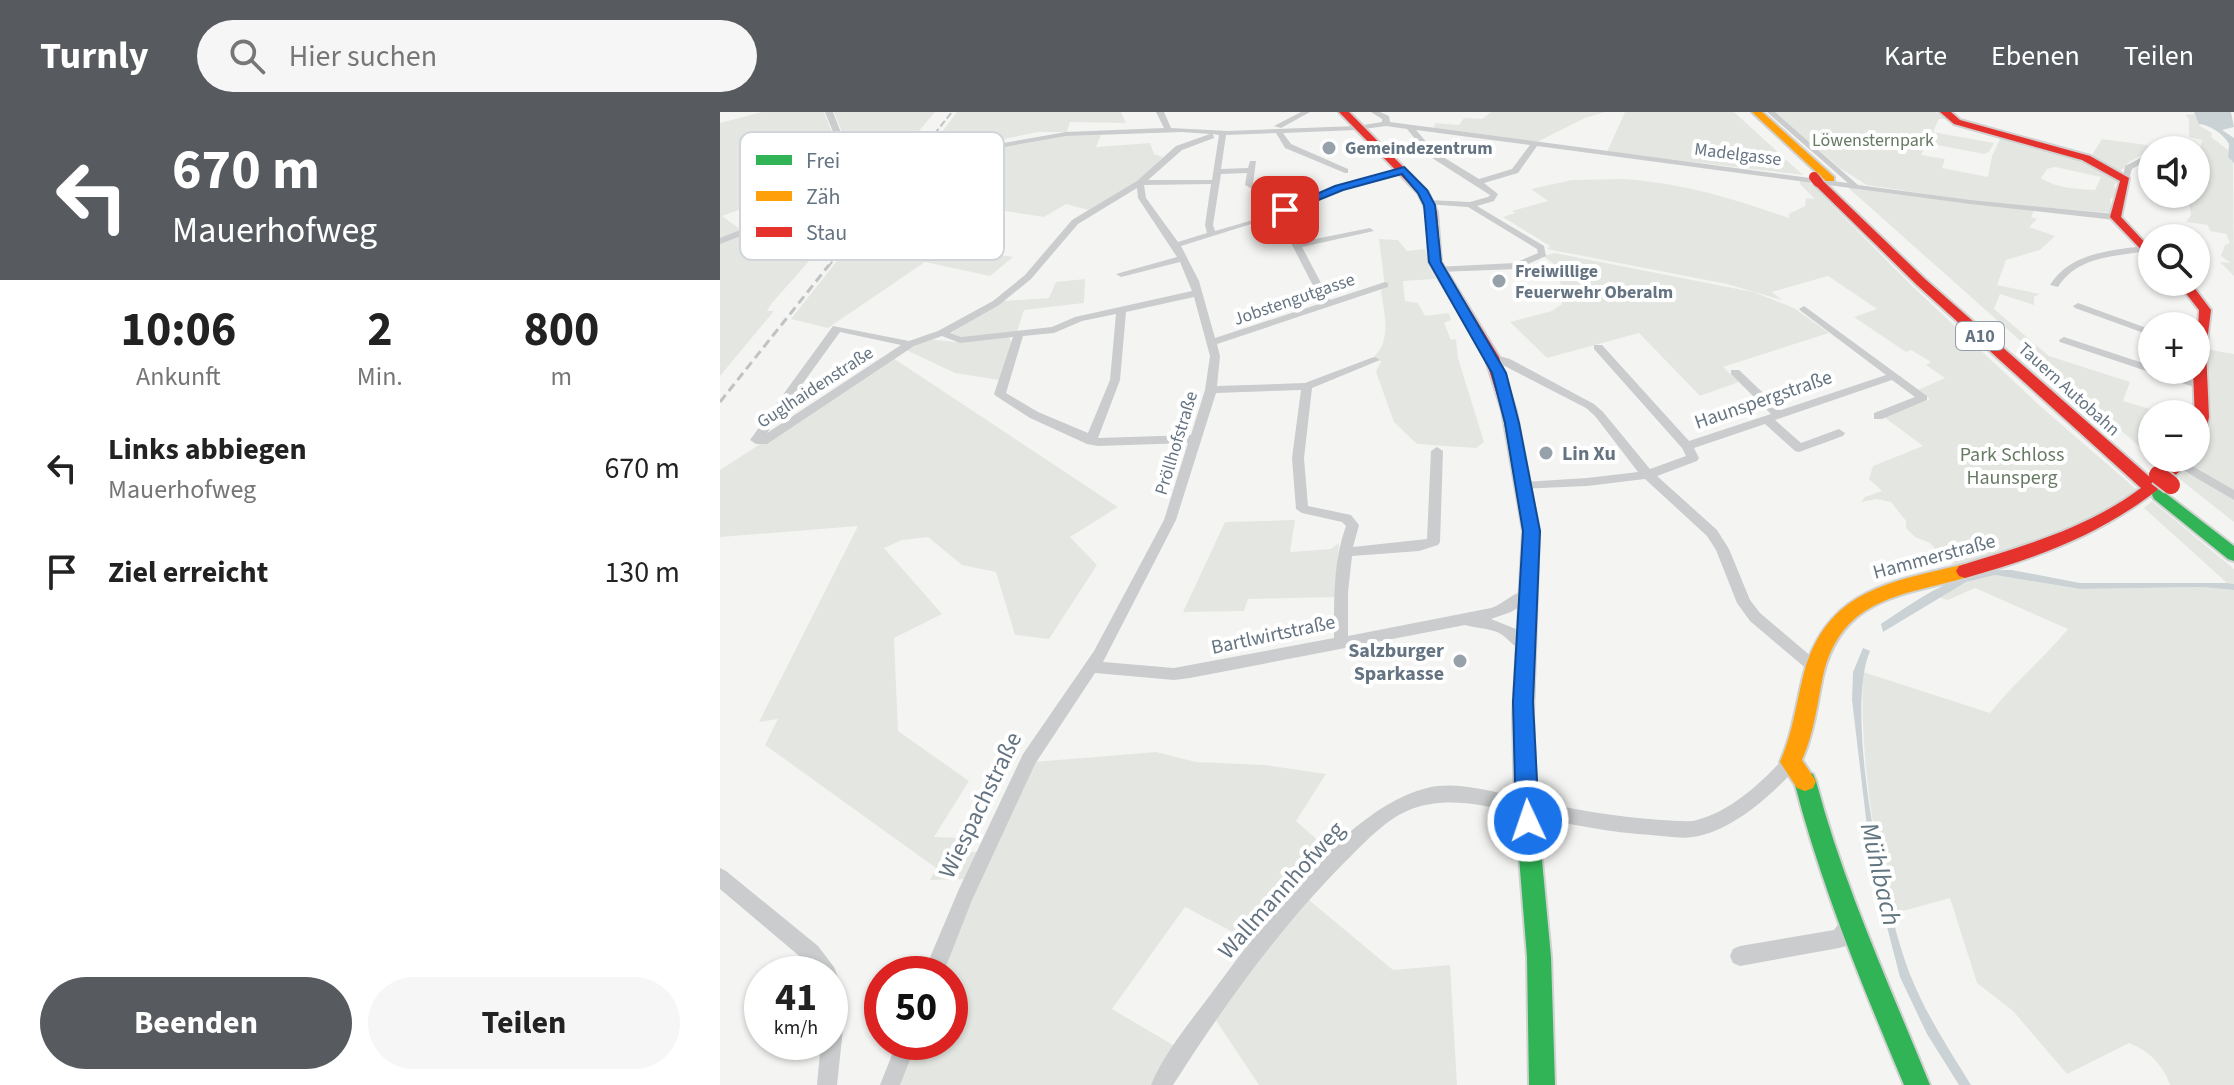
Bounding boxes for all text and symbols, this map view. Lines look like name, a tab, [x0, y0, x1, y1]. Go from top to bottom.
search box	[197, 20, 757, 92]
text: Turnly	[40, 29, 149, 83]
icon: search	[225, 34, 269, 78]
text: Hier suchen	[289, 35, 437, 78]
text: Karte	[1884, 36, 1947, 76]
text: Ebenen	[1991, 36, 2080, 76]
text: Teilen	[2124, 36, 2194, 76]
park label: Löwensternpark	[1812, 128, 1934, 153]
text: 670 m	[172, 131, 320, 210]
legend	[740, 132, 1004, 260]
place label: Gemeindezentrum	[1345, 136, 1493, 161]
map controls	[2138, 136, 2210, 472]
button: sound	[2138, 136, 2210, 208]
street label: Madelgasse	[1693, 137, 1783, 172]
marker: Gemeindezentrum	[1320, 139, 1338, 157]
icon: left	[40, 144, 144, 248]
text: Frei	[806, 145, 840, 177]
pin	[1251, 176, 1319, 244]
text: Zäh	[806, 181, 841, 213]
icon: arrive	[1263, 188, 1307, 232]
text: Mauerhofweg	[172, 205, 377, 256]
text: Stau	[806, 217, 847, 249]
button: search	[2138, 224, 2210, 296]
place label: Freiwillige Feuerwehr Oberalm	[1515, 259, 1673, 305]
street label: Jobstengutgasse	[1230, 267, 1358, 332]
marker: Freiwillige Feuerwehr Oberalm	[1490, 272, 1508, 290]
text: 10:06	[121, 296, 236, 364]
text: 2	[367, 296, 393, 364]
text: 800	[523, 296, 599, 364]
button: +	[2138, 312, 2210, 384]
road number: A10	[1956, 322, 2004, 350]
street label: Tauern Autobahn	[2012, 337, 2125, 442]
street label: Guglhaidenstraße	[752, 340, 878, 434]
text: Ankunft	[136, 358, 221, 395]
text: Min.	[357, 358, 403, 395]
text: m	[551, 358, 572, 395]
street label: Haunspergstraße	[1691, 363, 1836, 437]
street label: Pröllhofstraße	[1149, 388, 1204, 498]
button: −	[2138, 400, 2210, 472]
text: Links abbiegen	[108, 428, 307, 471]
place label: Lin Xu	[1562, 440, 1616, 468]
park label: Park Schloss Haunsperg	[1960, 441, 2064, 492]
marker: Lin Xu	[1537, 444, 1555, 462]
icon: left	[40, 446, 84, 490]
text: 670 m	[604, 447, 680, 490]
text: Mauerhofweg	[108, 471, 256, 508]
street label: Hammerstraße	[1870, 527, 1999, 587]
icon: arrive	[40, 550, 84, 594]
text: Ziel erreicht	[108, 551, 268, 594]
text: 130 m	[604, 551, 680, 594]
street label: Bartlwirtstraße	[1209, 608, 1338, 662]
place label: Salzburger Sparkasse	[1348, 637, 1444, 688]
marker: Salzburger Sparkasse	[1451, 652, 1469, 670]
street label: Wiespachstraße	[930, 726, 1031, 884]
position arrow	[1486, 779, 1570, 863]
street label: Wallmannhofweg	[1210, 814, 1353, 967]
water label: Mühlbach	[1851, 819, 1910, 929]
speed limit sign: 50	[864, 956, 968, 1060]
text: 41	[775, 969, 817, 1026]
button: Beenden	[40, 977, 352, 1069]
button: Teilen	[368, 977, 680, 1069]
text: km/h	[774, 1014, 818, 1042]

